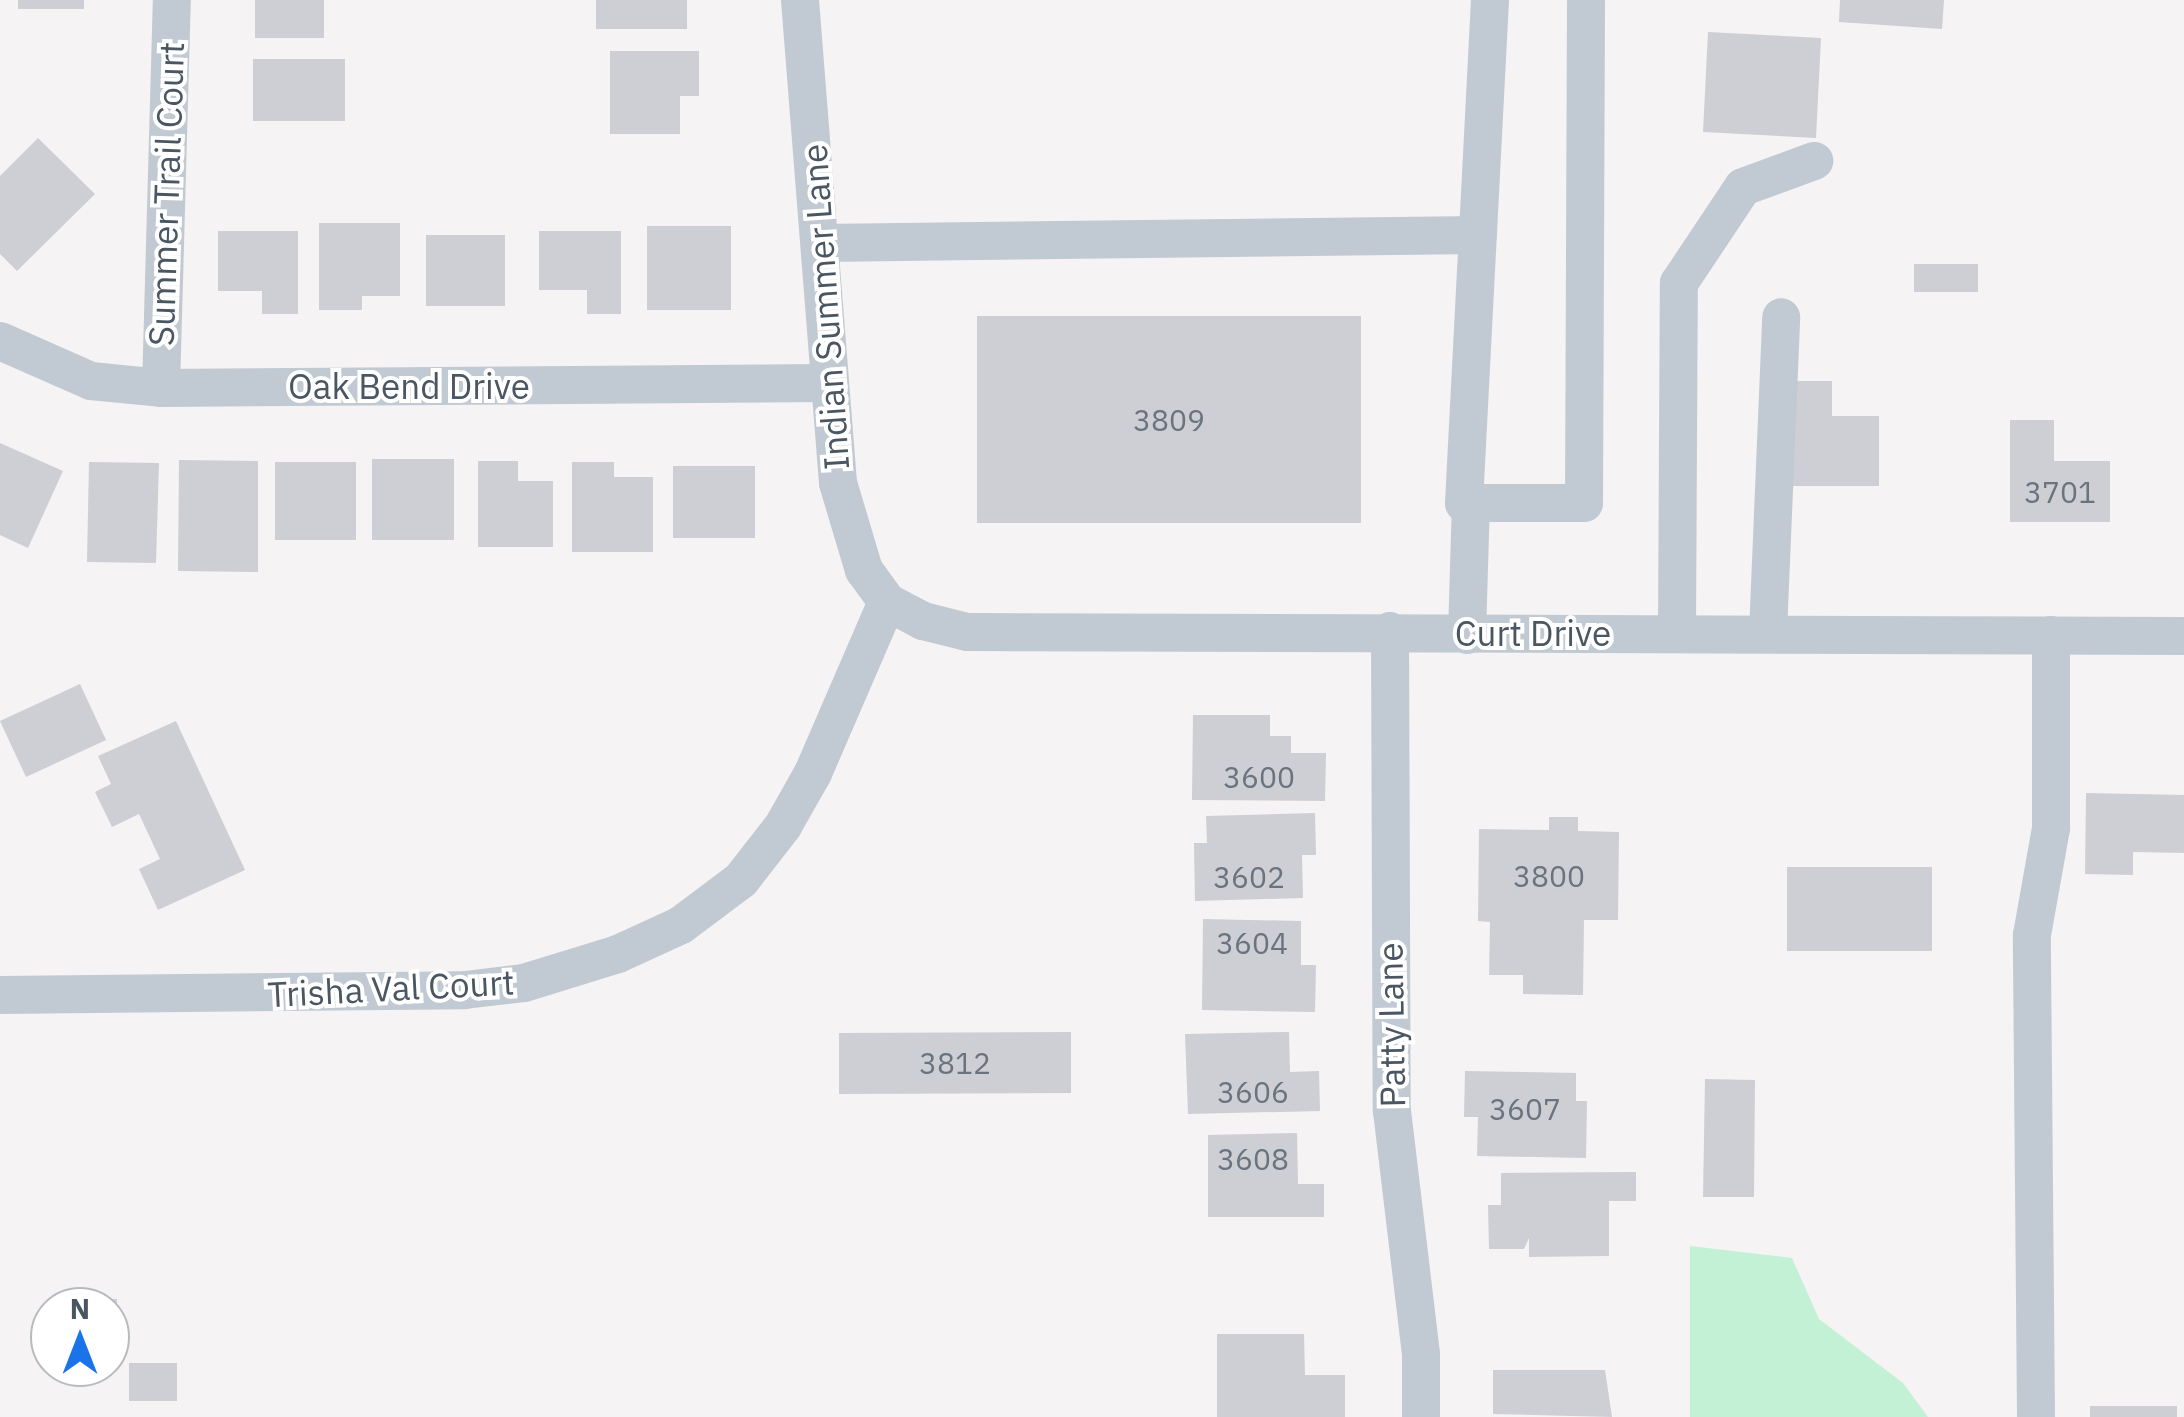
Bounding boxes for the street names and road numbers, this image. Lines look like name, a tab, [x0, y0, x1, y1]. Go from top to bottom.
street label: Summer Trail Court	[140, 41, 192, 347]
street label: Indian Summer Lane	[793, 143, 857, 471]
street label: Oak Bend Drive	[288, 365, 530, 407]
street label: Curt Drive	[1455, 612, 1611, 654]
street label: Patty Lane	[1369, 942, 1413, 1108]
street label: Trisha Val Court	[267, 961, 515, 1015]

